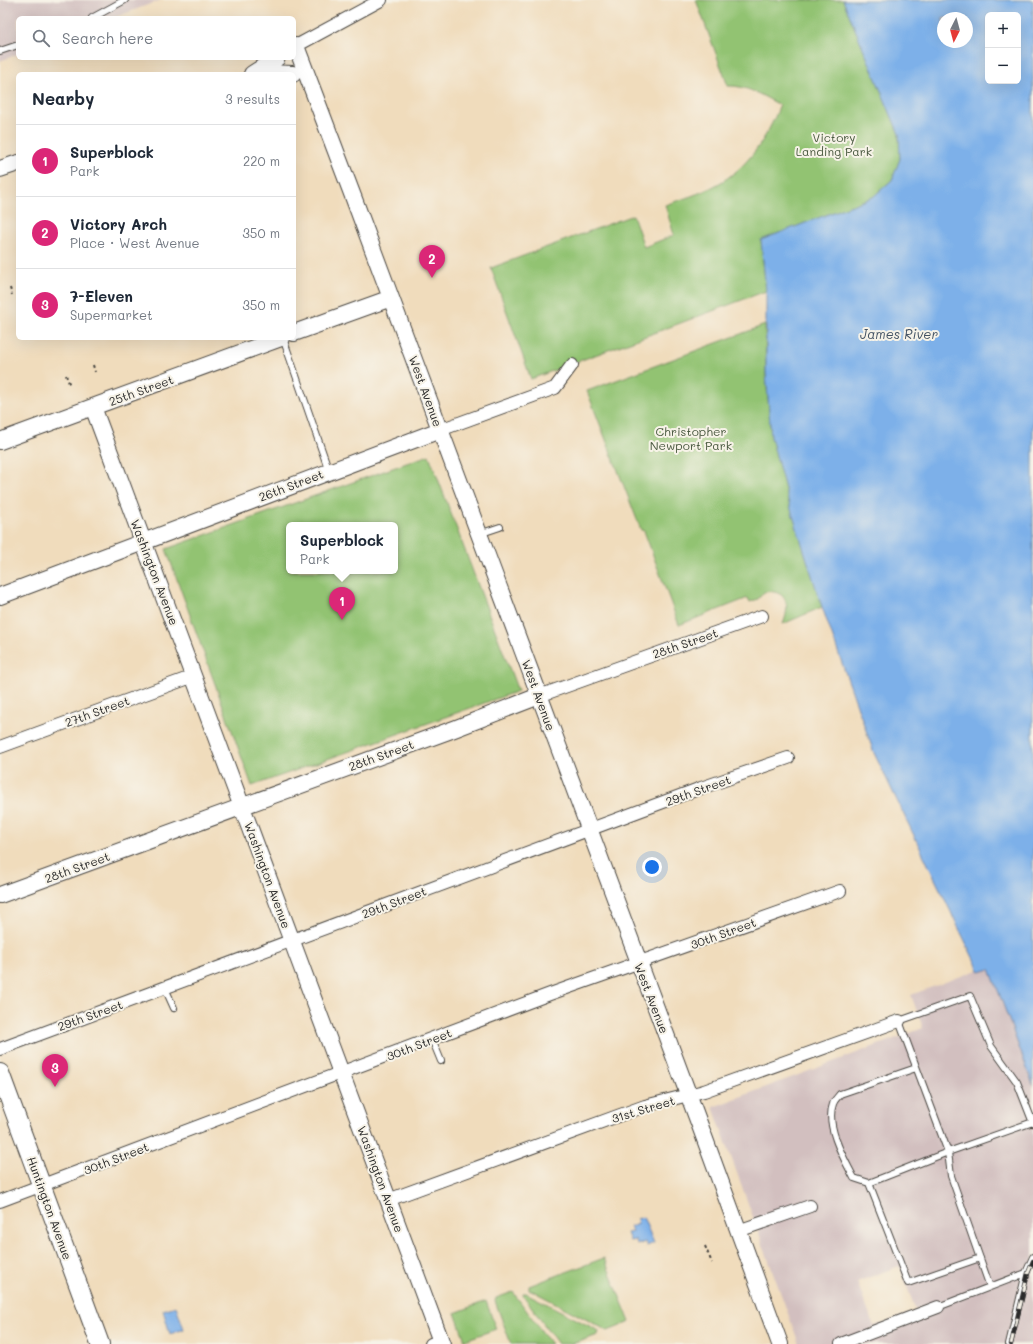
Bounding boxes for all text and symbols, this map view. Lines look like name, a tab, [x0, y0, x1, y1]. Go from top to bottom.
north arrow	[937, 12, 973, 48]
map controls	[985, 12, 1021, 84]
button: +	[985, 12, 1021, 48]
search box	[16, 16, 296, 60]
icon: search	[30, 27, 52, 49]
text: Search here	[62, 28, 153, 48]
button: −	[985, 48, 1021, 84]
text: Nearby	[32, 87, 94, 109]
text: 3 results	[225, 90, 280, 107]
park label: Victory Landing Park	[796, 129, 872, 159]
text: Superblock	[70, 142, 154, 162]
text: 1	[42, 152, 48, 169]
text: 220 m	[243, 152, 280, 169]
text: Park	[70, 162, 99, 179]
text: Victory Arch	[70, 214, 167, 234]
text: 2	[41, 224, 49, 241]
text: 350 m	[242, 224, 280, 241]
text: Place · West Avenue	[70, 234, 200, 251]
pin: 2	[419, 245, 445, 278]
text: 7-Eleven	[70, 286, 133, 306]
text: 3	[41, 296, 49, 313]
text: 350 m	[242, 296, 280, 313]
text: Supermarket	[70, 306, 153, 323]
water label: James River	[860, 325, 938, 342]
street label: West Avenue	[406, 353, 446, 429]
street label: 25th Street	[106, 371, 176, 409]
park label: Christopher Newport Park	[650, 423, 732, 453]
street label: 26th Street	[256, 465, 326, 505]
street label: Washington Avenue	[127, 517, 183, 627]
popup	[286, 522, 398, 574]
text: Superblock	[300, 530, 384, 550]
text: Park	[300, 550, 330, 567]
pin: 1	[329, 587, 355, 620]
street label: 28th Street	[650, 624, 720, 662]
street label: West Avenue	[519, 657, 559, 733]
street label: 27th Street	[63, 692, 131, 730]
street label: 28th Street	[346, 736, 416, 774]
street label: 29th Street	[663, 771, 733, 809]
street label: Washington Avenue	[241, 820, 295, 930]
street label: 28th Street	[42, 848, 112, 886]
your location	[642, 857, 662, 877]
street label: 29th Street	[359, 882, 429, 922]
street label: 30th Street	[688, 914, 758, 952]
street label: West Avenue	[631, 960, 673, 1036]
street label: 29th Street	[55, 996, 125, 1034]
street label: 30th Street	[384, 1024, 454, 1064]
pin: 3	[42, 1054, 68, 1087]
street label: 31st Street	[609, 1092, 677, 1126]
street label: Washington Avenue	[354, 1124, 408, 1234]
street label: 30th Street	[81, 1138, 151, 1178]
street label: Huntington Avenue	[24, 1154, 76, 1262]

